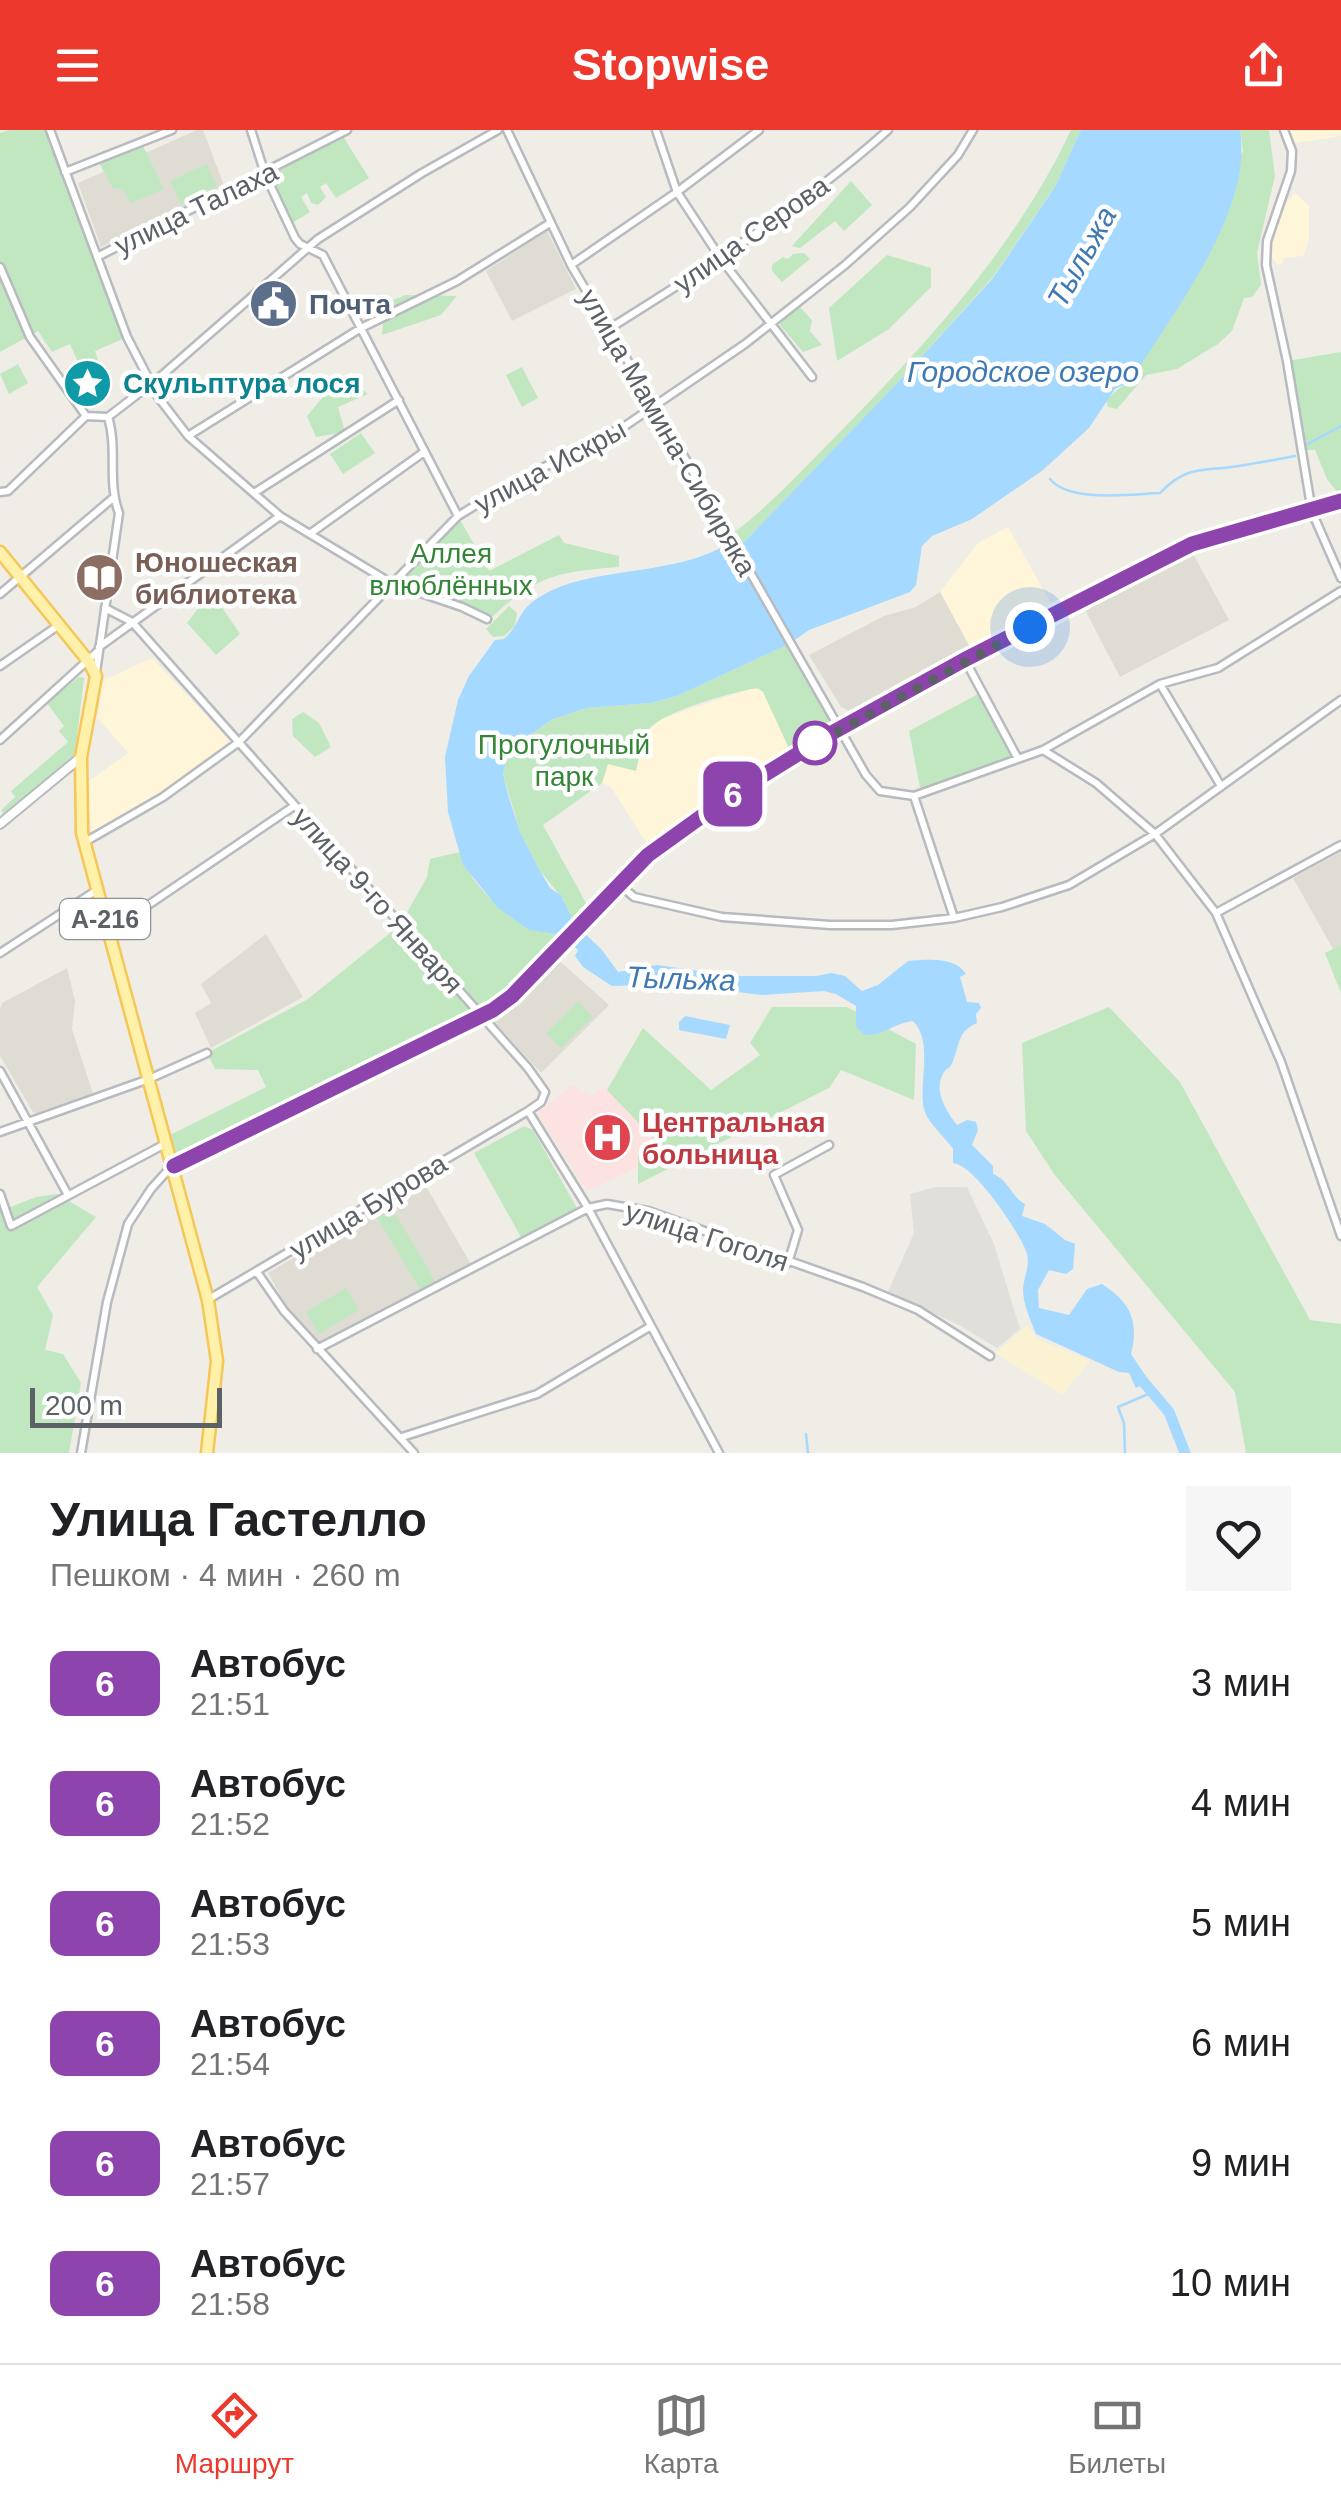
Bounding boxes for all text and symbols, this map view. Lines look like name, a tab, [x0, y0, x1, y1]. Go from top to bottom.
icon: menu	[50, 38, 105, 93]
icon: share	[1236, 38, 1291, 93]
text: Stopwise	[572, 39, 769, 90]
street label: улица Талаха	[110, 155, 283, 261]
street label: улица Серова	[668, 169, 835, 299]
water label: Тыльжа	[1041, 201, 1123, 313]
public building icon: Почта	[248, 278, 300, 330]
street label: улица Мамина-Сибиряка	[573, 284, 763, 581]
place label: Почта	[309, 289, 392, 320]
water label: Городское озеро	[907, 355, 1139, 388]
place icon: Скульптура лося	[62, 357, 114, 409]
place label: Скульптура лося	[123, 368, 360, 399]
street label: улица Искры	[469, 414, 631, 519]
park label: Аллея влюблённых	[369, 538, 533, 601]
place label: Юношеская библиотека	[135, 547, 298, 610]
library icon: Юношеская библиотека	[74, 552, 126, 604]
your location	[1005, 602, 1055, 652]
unlabelled marker	[794, 722, 836, 764]
park label: Прогулочный парк	[478, 729, 650, 792]
line badge: 6	[700, 762, 766, 826]
text: 6	[723, 775, 743, 814]
street label: улица 9-го Января	[286, 801, 469, 999]
road number: А-216	[60, 899, 150, 939]
water label: Тыльжа	[626, 960, 736, 997]
place label: Центральная больница	[642, 1107, 826, 1170]
hospital icon: Центральная больница	[581, 1112, 633, 1164]
street label: улица Бурова	[284, 1147, 453, 1265]
street label: улица Гоголя	[621, 1196, 792, 1277]
scale bar	[30, 1383, 222, 1428]
text: 200 m	[45, 1390, 123, 1421]
button: heart	[1186, 1486, 1291, 1591]
text: Улица Гастелло	[50, 1493, 427, 1546]
text: Пешком · 4 мин · 260 m	[50, 1557, 401, 1593]
text: Автобус	[190, 1643, 346, 1685]
text: 3 мин	[1191, 1662, 1291, 1704]
text: 6	[95, 1664, 115, 1703]
text: 21:51	[190, 1686, 270, 1722]
text: Автобус	[190, 1763, 346, 1805]
text: 4 мин	[1191, 1782, 1291, 1824]
text: 6	[95, 1784, 115, 1823]
text: 21:52	[190, 1806, 270, 1842]
text: Автобус	[190, 1883, 346, 1925]
text: 5 мин	[1191, 1902, 1291, 1944]
text: 6	[95, 1904, 115, 1943]
text: 21:53	[190, 1926, 270, 1962]
text: Автобус	[190, 2003, 346, 2045]
text: 6 мин	[1191, 2022, 1291, 2064]
text: 6	[95, 2024, 115, 2063]
text: 21:54	[190, 2046, 270, 2082]
text: Автобус	[190, 2123, 346, 2165]
text: 9 мин	[1191, 2142, 1291, 2184]
text: 6	[95, 2144, 115, 2183]
text: 21:57	[190, 2166, 270, 2202]
text: Автобус	[190, 2243, 346, 2285]
text: 10 мин	[1170, 2262, 1291, 2304]
text: 6	[95, 2264, 115, 2303]
text: 21:58	[190, 2286, 270, 2322]
tab: Маршрут	[175, 2388, 294, 2480]
tab: Карта	[644, 2388, 719, 2480]
tab: Билеты	[1068, 2388, 1166, 2480]

